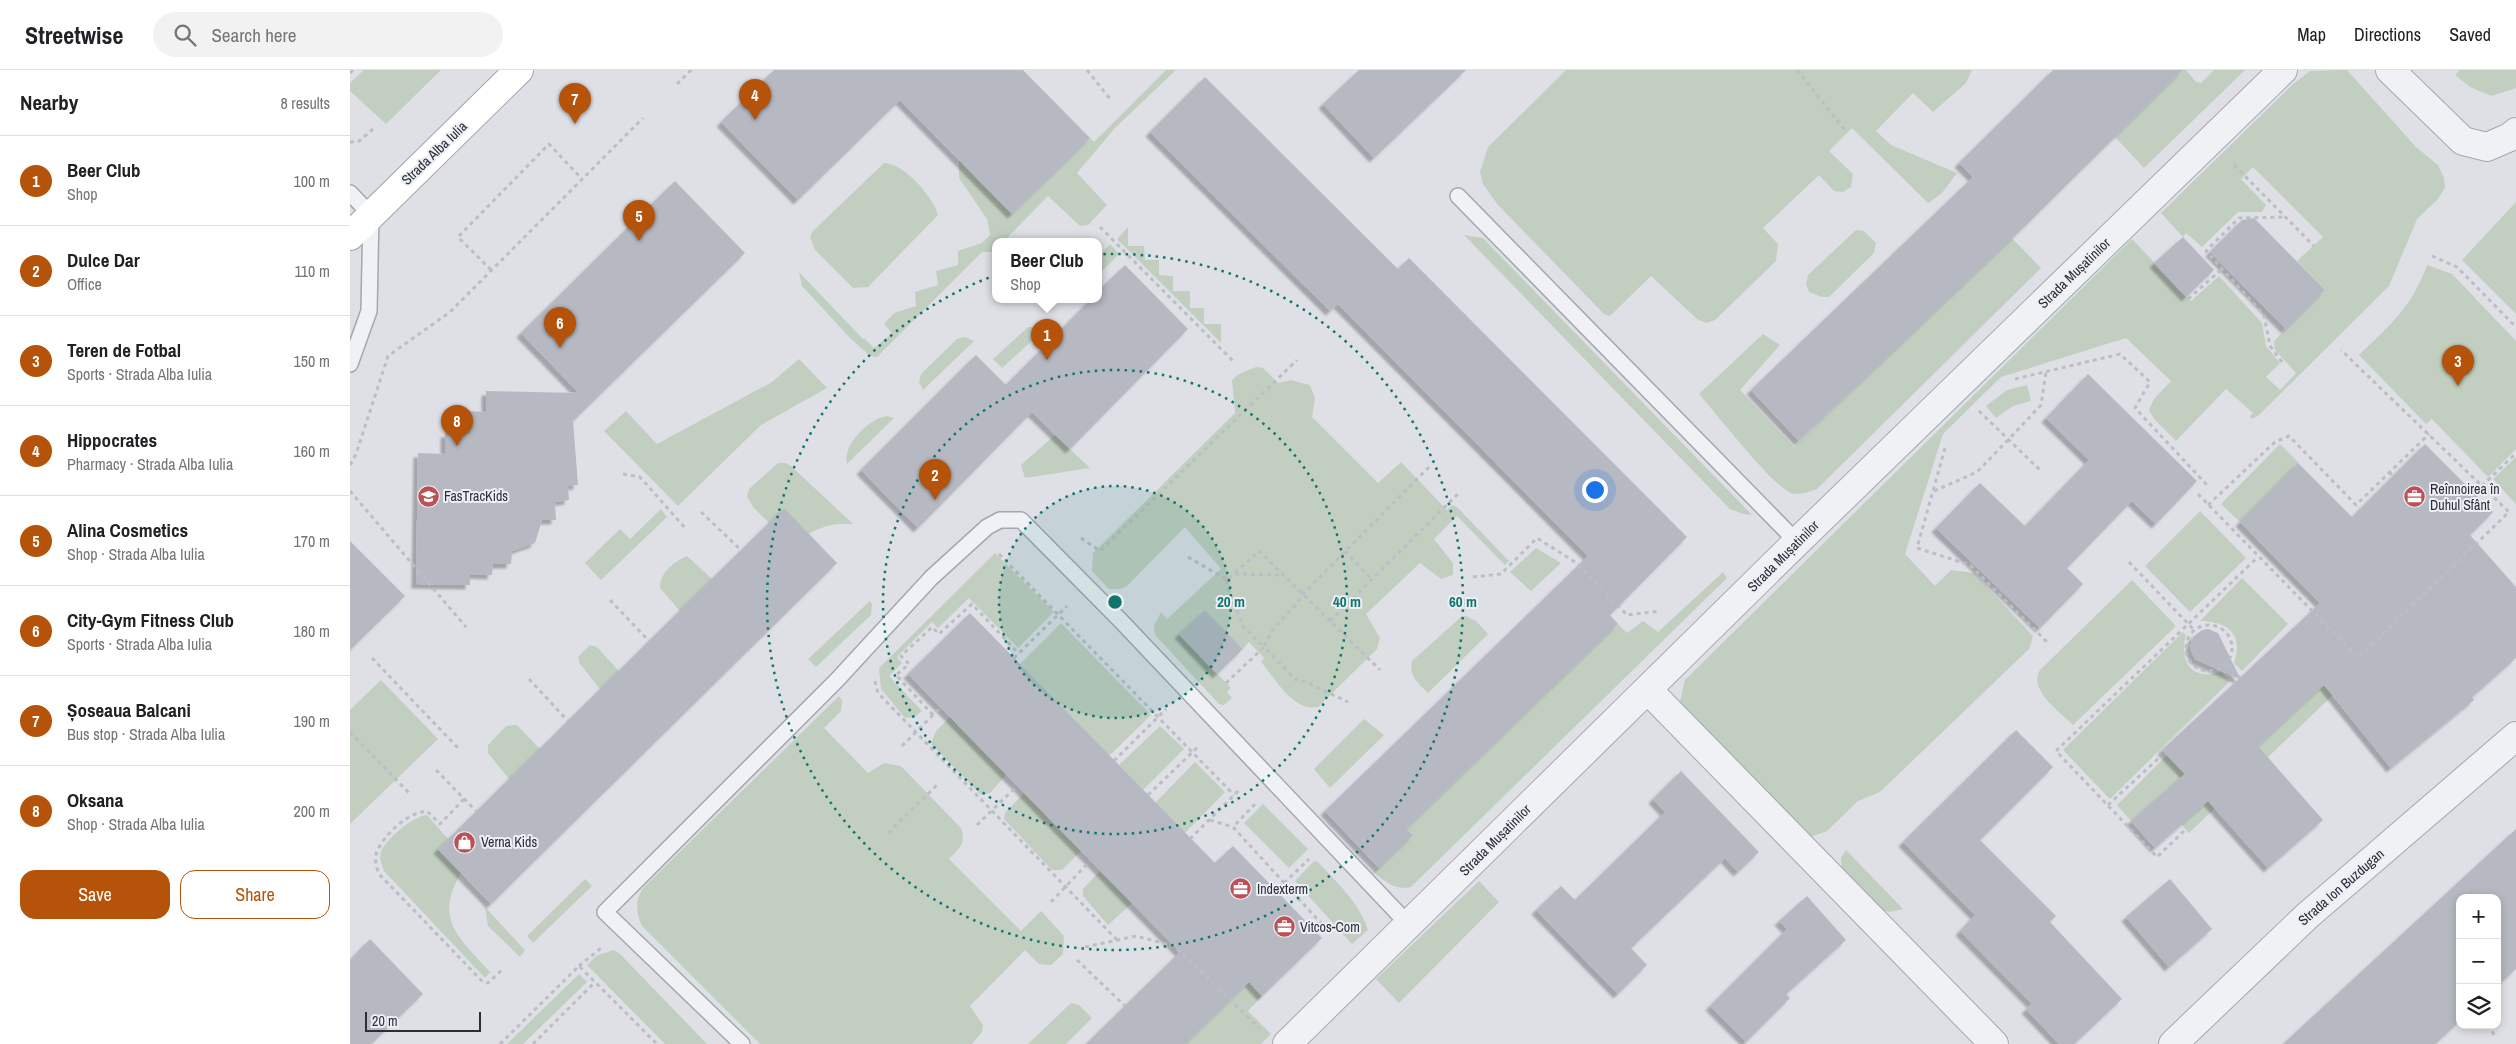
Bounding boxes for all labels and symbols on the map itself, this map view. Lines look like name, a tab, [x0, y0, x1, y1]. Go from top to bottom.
pin: 4	[739, 79, 771, 120]
pin: 7	[559, 83, 591, 124]
street label: Strada Alba Iulia	[397, 117, 471, 189]
pin: 5	[623, 200, 655, 241]
street label: Strada Mușatinilor	[2034, 234, 2114, 312]
pin: 6	[544, 307, 576, 348]
pin: 1	[1031, 319, 1063, 360]
pin: 3	[2442, 345, 2474, 386]
pin: 8	[441, 405, 473, 446]
pin: 2	[919, 459, 951, 500]
your location	[1582, 477, 1608, 503]
place label: Reînnoirea în Duhul Sfânt	[2430, 480, 2500, 514]
school or university icon: FasTracKids	[416, 484, 440, 508]
office icon: Reînnoirea în Duhul Sfânt	[2402, 485, 2426, 509]
place label: FasTracKids	[444, 487, 508, 505]
street label: Strada Mușatinilor	[1743, 516, 1823, 596]
text: 20 m	[1217, 591, 1245, 612]
text: 40 m	[1333, 591, 1361, 612]
text: 60 m	[1449, 591, 1477, 612]
centre of rings	[1106, 593, 1124, 611]
street label: Strada Mușatinilor	[1455, 800, 1535, 880]
shop icon: Verna Kids	[453, 830, 477, 854]
place label: Verna Kids	[481, 833, 537, 851]
street label: Strada Ion Buzdugan	[2294, 845, 2388, 929]
office icon: Indexterm	[1229, 877, 1253, 901]
place label: Indexterm	[1257, 880, 1308, 898]
office icon: Vitcos-Com	[1272, 915, 1296, 939]
place label: Vitcos-Com	[1300, 918, 1360, 936]
scale bar	[365, 1009, 481, 1032]

